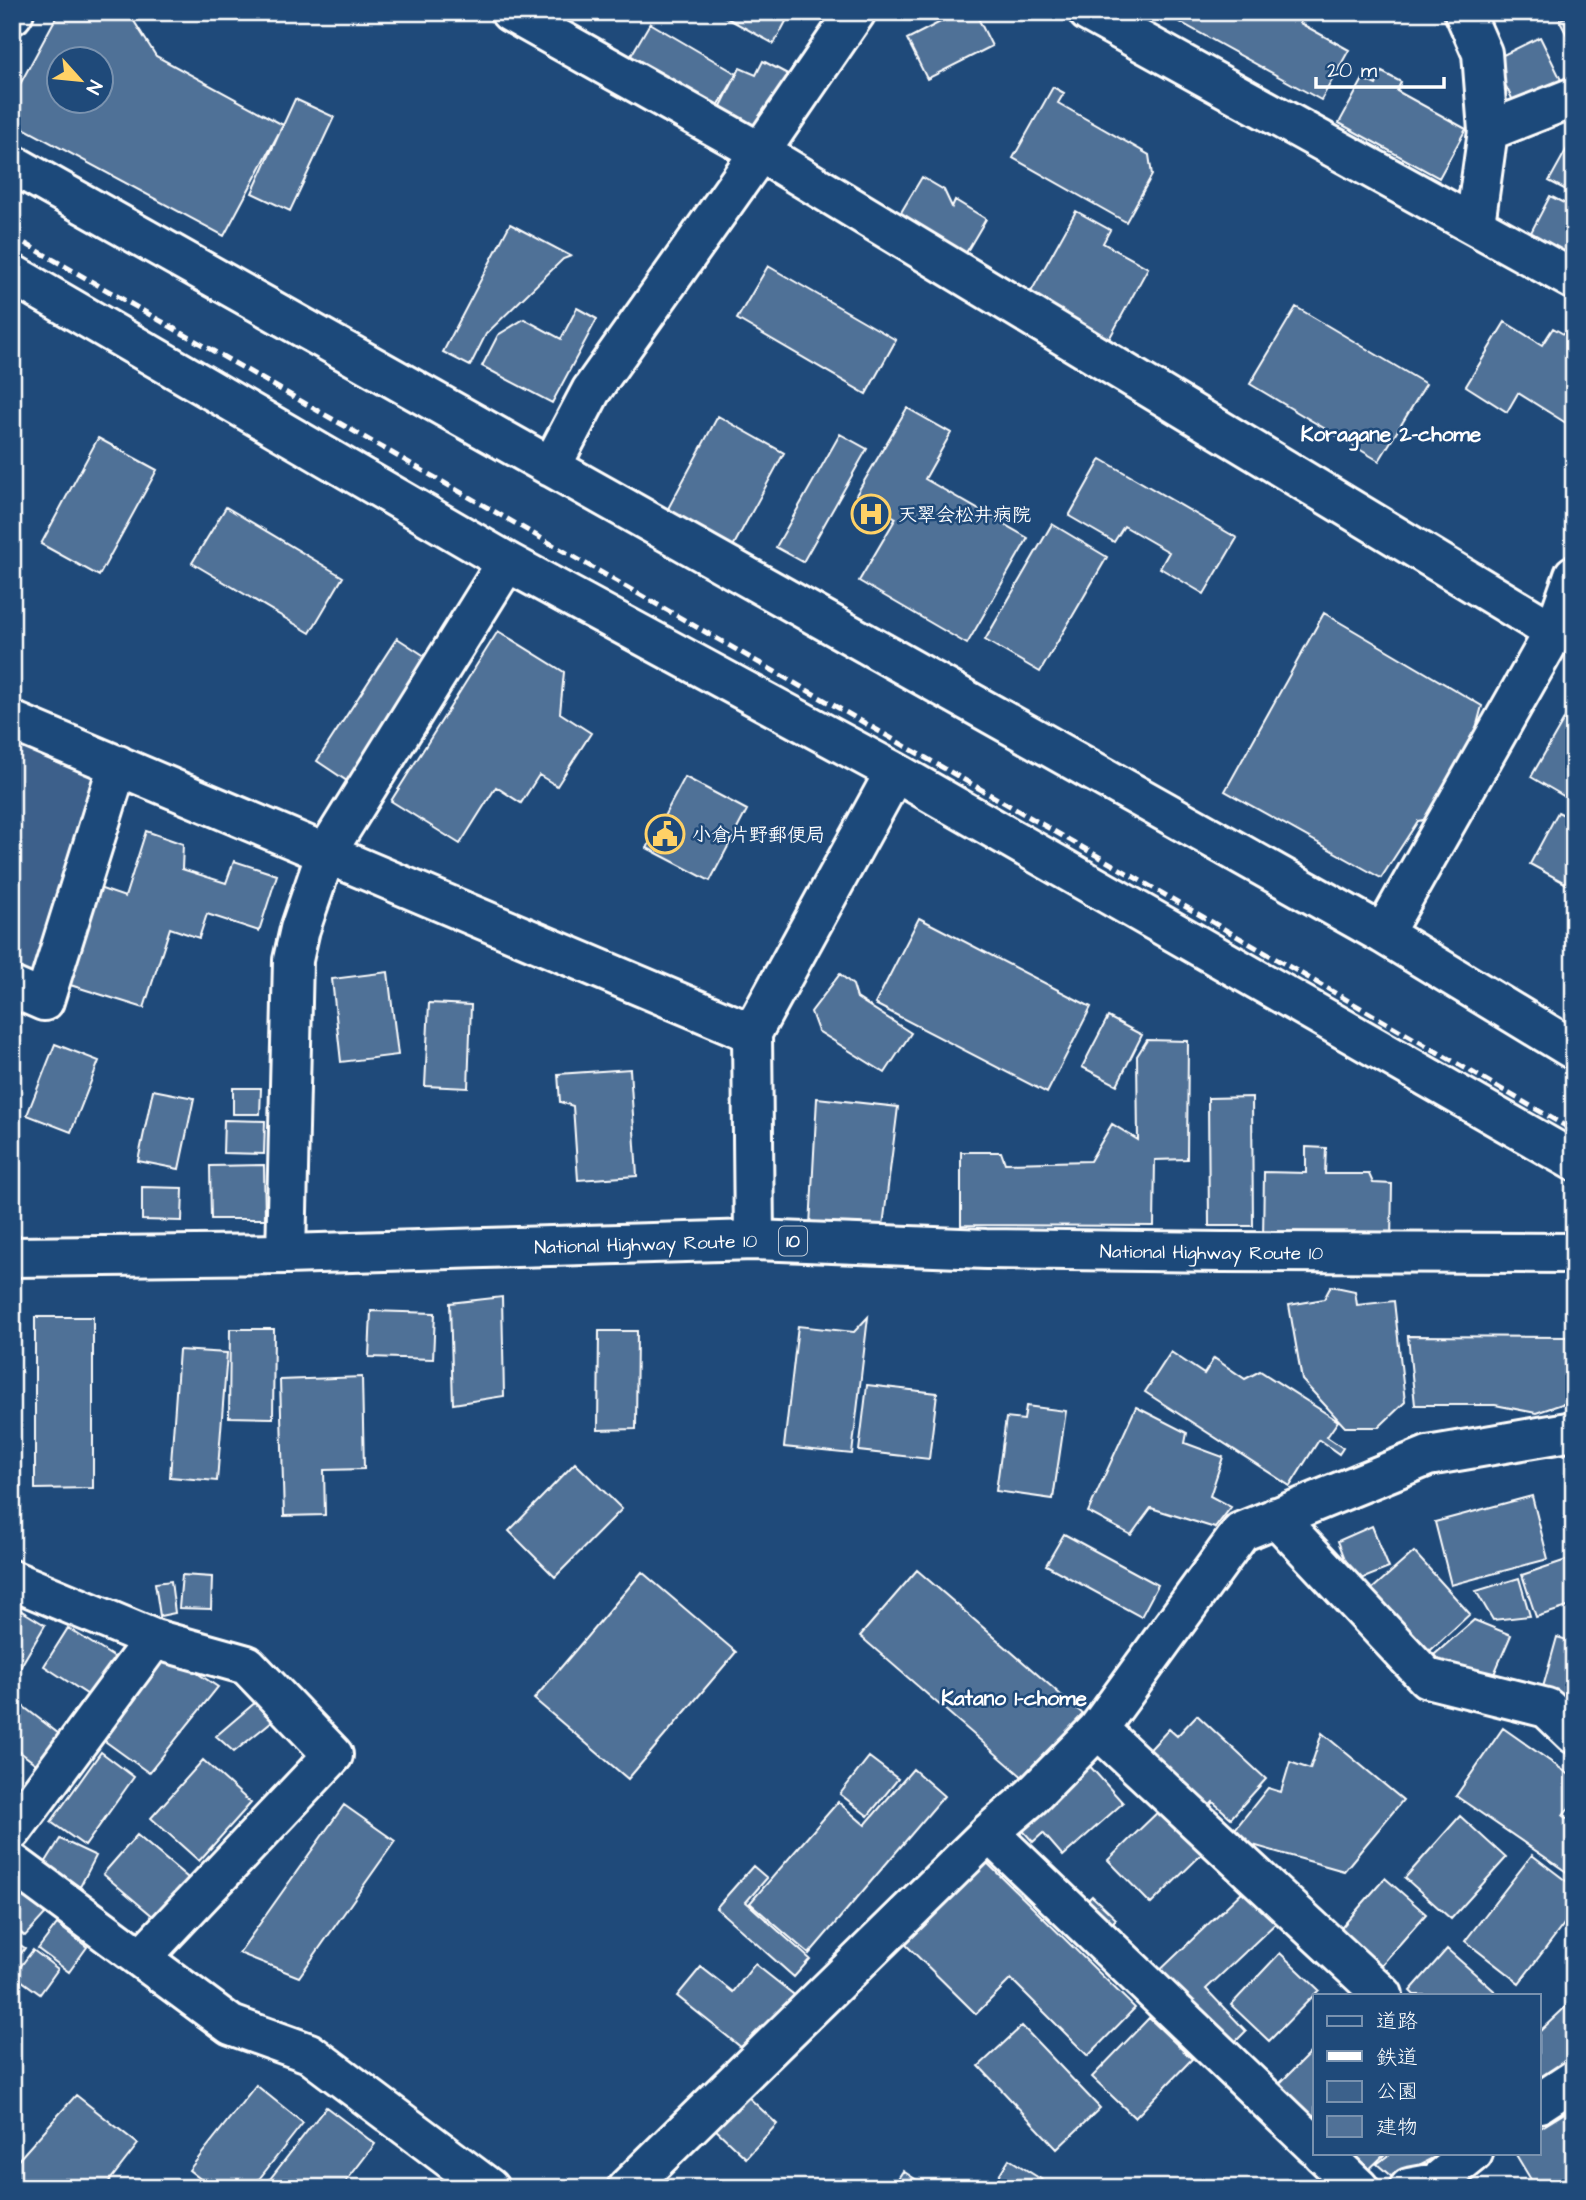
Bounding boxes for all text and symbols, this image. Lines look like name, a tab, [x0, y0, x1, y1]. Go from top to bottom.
north arrow	[46, 46, 116, 116]
scale bar	[1316, 46, 1444, 90]
text: 20 m	[1327, 56, 1378, 85]
text: N	[79, 76, 109, 99]
district label: Koragane 2-chome	[1301, 420, 1482, 451]
hospital icon: 天翠会松井病院	[850, 493, 892, 535]
place label: 天翠会松井病院	[898, 502, 1031, 529]
public building icon: 小倉片野郵便局	[644, 813, 686, 855]
place label: 小倉片野郵便局	[692, 822, 825, 849]
road number: 10	[779, 1226, 807, 1256]
street label: National Highway Route 10	[534, 1228, 758, 1262]
street label: National Highway Route 10	[1100, 1238, 1323, 1268]
district label: Katano 1-chome	[941, 1684, 1087, 1713]
legend	[1313, 1994, 1540, 2154]
text: 道路	[1376, 2007, 1418, 2036]
text: 鉄道	[1376, 2043, 1418, 2072]
text: 公園	[1376, 2077, 1418, 2106]
text: 建物	[1376, 2113, 1418, 2142]

